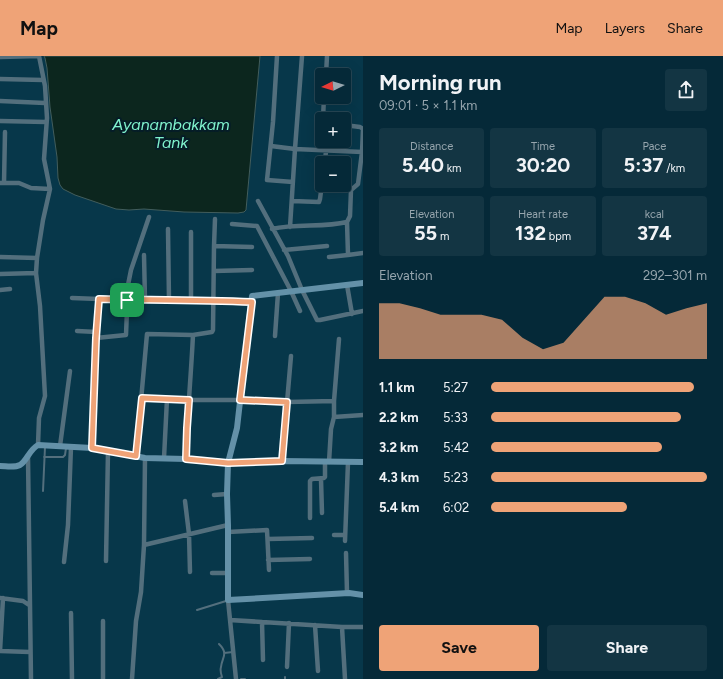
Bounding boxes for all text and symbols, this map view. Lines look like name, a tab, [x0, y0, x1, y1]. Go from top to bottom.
text: Map	[20, 17, 58, 40]
text: Map	[555, 20, 583, 37]
text: Layers	[605, 20, 645, 37]
text: Share	[667, 20, 703, 37]
north arrow	[315, 68, 351, 104]
map controls	[315, 68, 351, 192]
text: Morning run	[379, 69, 502, 96]
button: share	[665, 69, 707, 111]
text: 09:01 · 5 × 1.1 km	[379, 98, 477, 113]
button: +	[315, 112, 351, 148]
water label: Ayanambakkam Tank	[111, 115, 230, 152]
text: Distance	[410, 140, 453, 153]
text: Time	[531, 140, 555, 153]
text: Pace	[642, 140, 666, 153]
text: 5.40	[402, 153, 444, 177]
text: 30:20	[516, 153, 570, 177]
text: 5:37	[624, 153, 663, 177]
button: −	[315, 156, 351, 192]
text: km	[444, 162, 461, 175]
text: /km	[663, 162, 685, 175]
text: Elevation	[409, 208, 454, 221]
text: Heart rate	[518, 208, 568, 221]
text: kcal	[645, 208, 664, 221]
text: 55	[414, 221, 437, 245]
text: 132	[515, 221, 546, 245]
text: 374	[637, 221, 672, 245]
text: m	[437, 230, 449, 243]
text: bpm	[546, 230, 571, 243]
text: Elevation	[379, 268, 432, 283]
text: 292–301 m	[643, 268, 707, 283]
pin	[110, 283, 144, 317]
icon: arrive	[116, 289, 138, 311]
text: 1.1 km	[379, 380, 415, 395]
text: 5:27	[443, 380, 468, 395]
text: 2.2 km	[379, 410, 419, 425]
text: 5:33	[443, 410, 468, 425]
text: 3.2 km	[379, 440, 418, 455]
text: 5:42	[443, 440, 469, 455]
text: 4.3 km	[379, 470, 419, 485]
text: 5:23	[443, 470, 468, 485]
text: 5.4 km	[379, 500, 419, 515]
text: 6:02	[443, 500, 469, 515]
button: Save	[379, 625, 539, 671]
button: Share	[547, 625, 707, 671]

